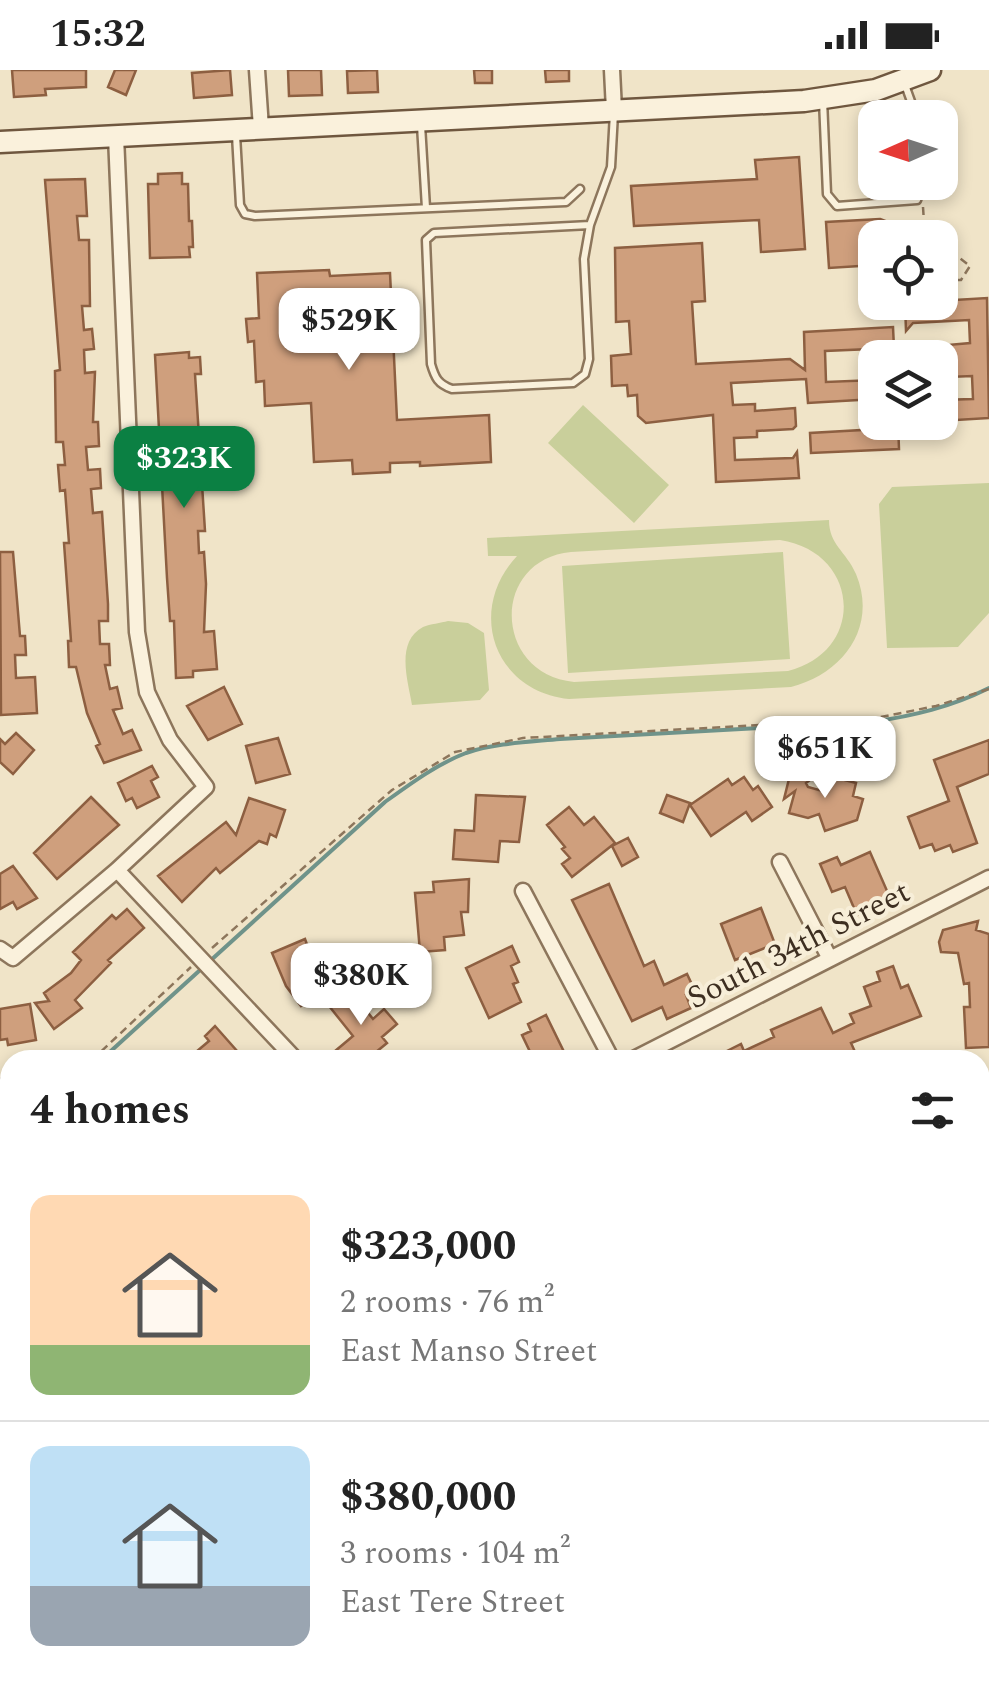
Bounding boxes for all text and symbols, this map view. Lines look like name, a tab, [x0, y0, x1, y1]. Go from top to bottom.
text: 15:32	[50, 6, 145, 64]
north arrow	[858, 100, 958, 200]
map controls	[858, 100, 958, 440]
button: locate	[858, 220, 958, 320]
pin: $529K	[279, 288, 419, 373]
text: $529K	[301, 296, 397, 345]
button: layers	[858, 340, 958, 440]
pin: $323K	[114, 426, 254, 511]
text: $323K	[136, 434, 232, 483]
pin: $651K	[755, 716, 895, 801]
text: $651K	[777, 724, 873, 773]
street label: South 34th Street	[679, 868, 919, 1023]
pin: $380K	[291, 943, 431, 1028]
text: $380K	[313, 951, 409, 1000]
text: 4 homes	[30, 1079, 190, 1142]
icon: filters	[905, 1083, 960, 1138]
text: $323,000	[340, 1215, 516, 1278]
icon: home	[110, 1235, 230, 1355]
text: 2 rooms · 76 m²	[340, 1278, 554, 1327]
text: East Manso Street	[340, 1327, 597, 1376]
text: $380,000	[340, 1466, 516, 1529]
icon: home	[110, 1486, 230, 1606]
text: 3 rooms · 104 m²	[340, 1529, 570, 1578]
text: East Tere Street	[340, 1578, 565, 1627]

